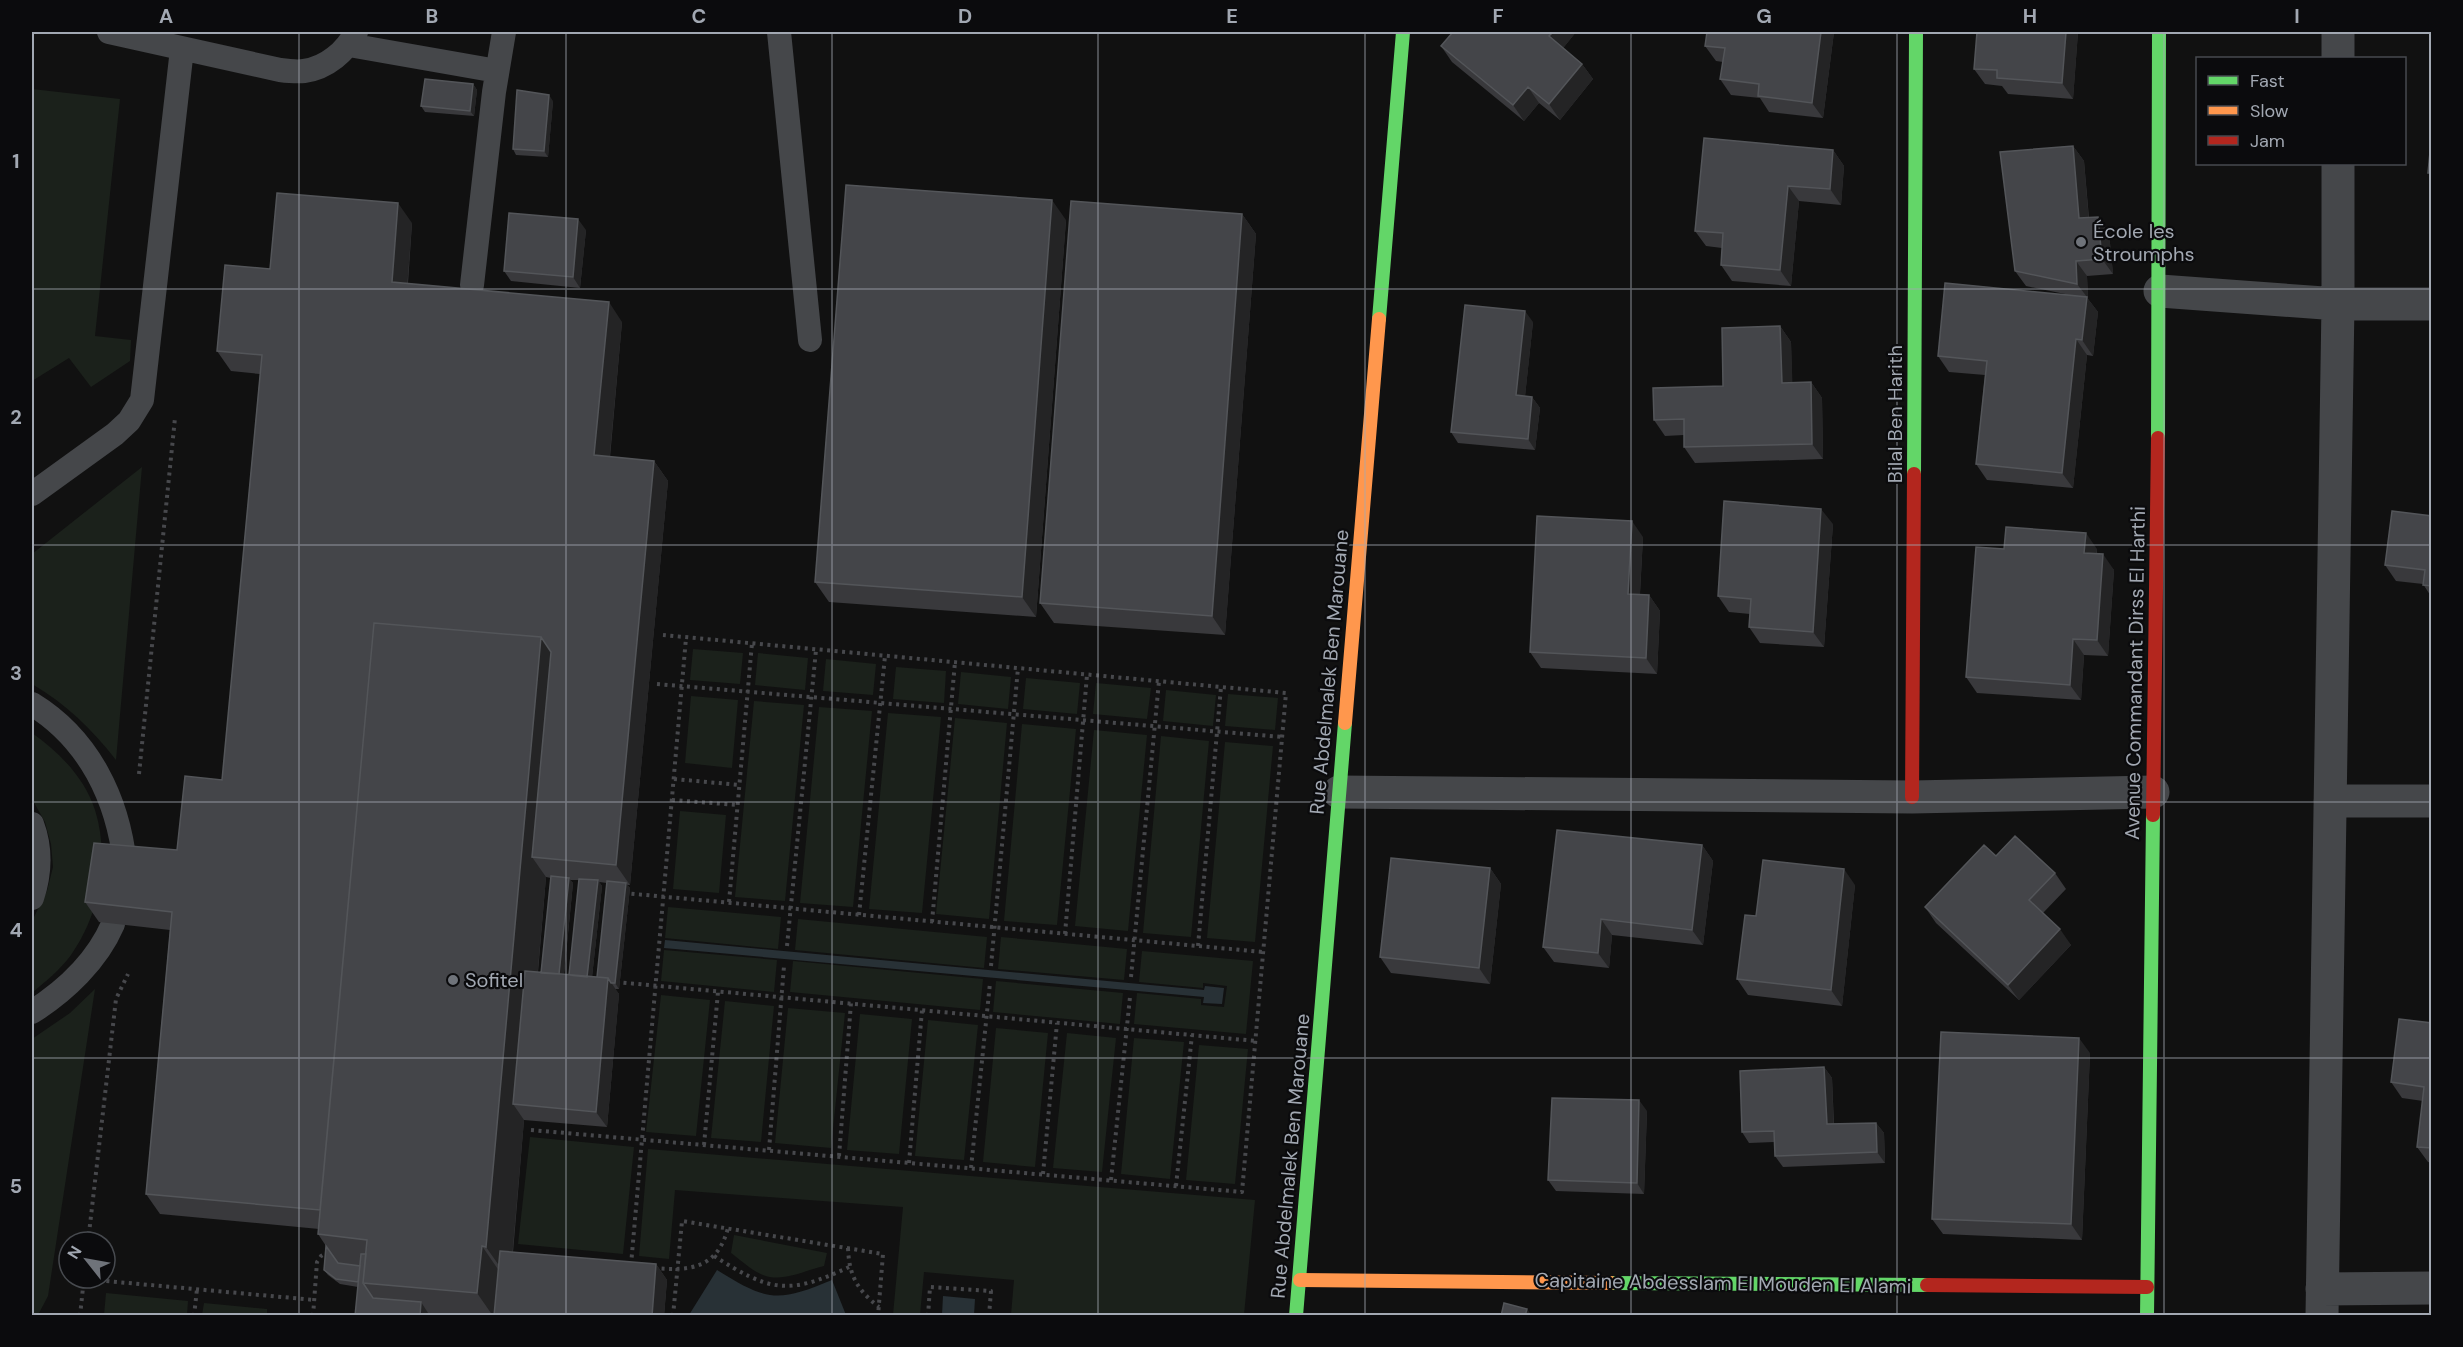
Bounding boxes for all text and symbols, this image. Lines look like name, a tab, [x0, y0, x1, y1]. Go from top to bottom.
text: A	[159, 3, 173, 29]
text: B	[426, 3, 438, 29]
text: C	[692, 3, 706, 29]
text: D	[958, 3, 972, 29]
text: E	[1226, 3, 1238, 29]
text: F	[1492, 3, 1504, 29]
text: G	[1756, 3, 1772, 29]
text: H	[2023, 3, 2037, 29]
text: I	[2294, 3, 2300, 29]
legend	[2196, 57, 2406, 165]
text: Fast	[2250, 69, 2285, 93]
text: Slow	[2250, 99, 2289, 123]
text: Jam	[2250, 129, 2285, 153]
text: 1	[12, 148, 20, 174]
place label: École les Stroumphs	[2093, 218, 2195, 267]
marker: École les Stroumphs	[2074, 235, 2088, 249]
street label: Bilal Ben Harith	[1882, 345, 1908, 483]
text: 2	[10, 404, 22, 430]
street label: Avenue Commandant Dirss El Harthi	[2119, 506, 2151, 840]
street label: Rue Abdelmalek Ben Marouane	[1304, 528, 1354, 816]
text: 3	[10, 660, 22, 686]
text: 4	[10, 917, 23, 943]
place label: Sofitel	[465, 967, 523, 993]
marker: Sofitel	[446, 973, 460, 987]
street label: Rue Abdelmalek Ben Marouane	[1265, 1012, 1315, 1300]
text: 5	[10, 1173, 22, 1199]
north arrow	[57, 1230, 117, 1290]
text: N	[63, 1242, 87, 1263]
street label: Capitaine Abdesslam El Mouden El Alami	[1534, 1267, 1912, 1299]

